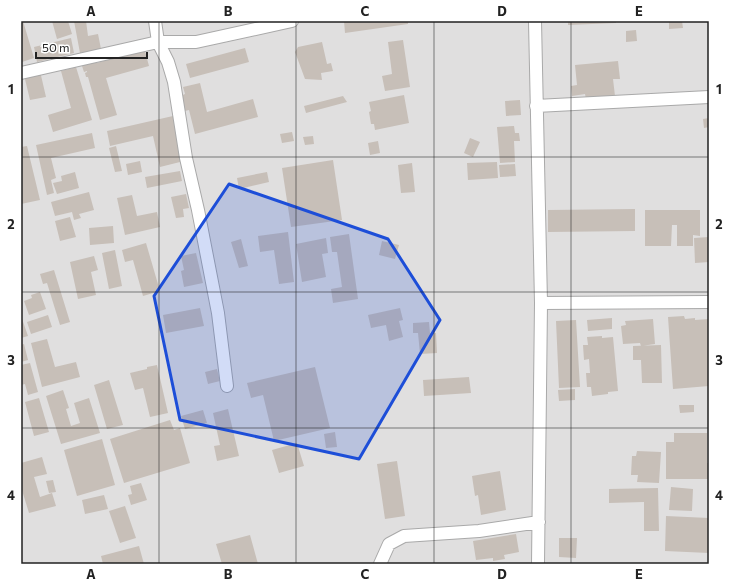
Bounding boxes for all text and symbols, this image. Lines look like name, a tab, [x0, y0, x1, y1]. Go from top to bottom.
text: A	[86, 3, 96, 19]
text: B	[224, 3, 233, 19]
text: C	[361, 3, 370, 19]
text: D	[497, 3, 507, 19]
text: E	[635, 3, 643, 19]
scale bar	[36, 34, 147, 60]
text: 50 m	[42, 40, 70, 54]
text: 1	[8, 81, 14, 97]
text: 1	[716, 81, 722, 97]
text: 2	[7, 216, 15, 232]
text: 2	[715, 216, 723, 232]
text: 3	[7, 352, 15, 368]
text: 3	[715, 352, 723, 368]
text: 4	[7, 487, 15, 503]
text: 4	[715, 487, 723, 503]
text: A	[86, 566, 96, 582]
text: B	[224, 566, 233, 582]
text: C	[361, 566, 370, 582]
text: D	[497, 566, 507, 582]
text: E	[635, 566, 643, 582]

